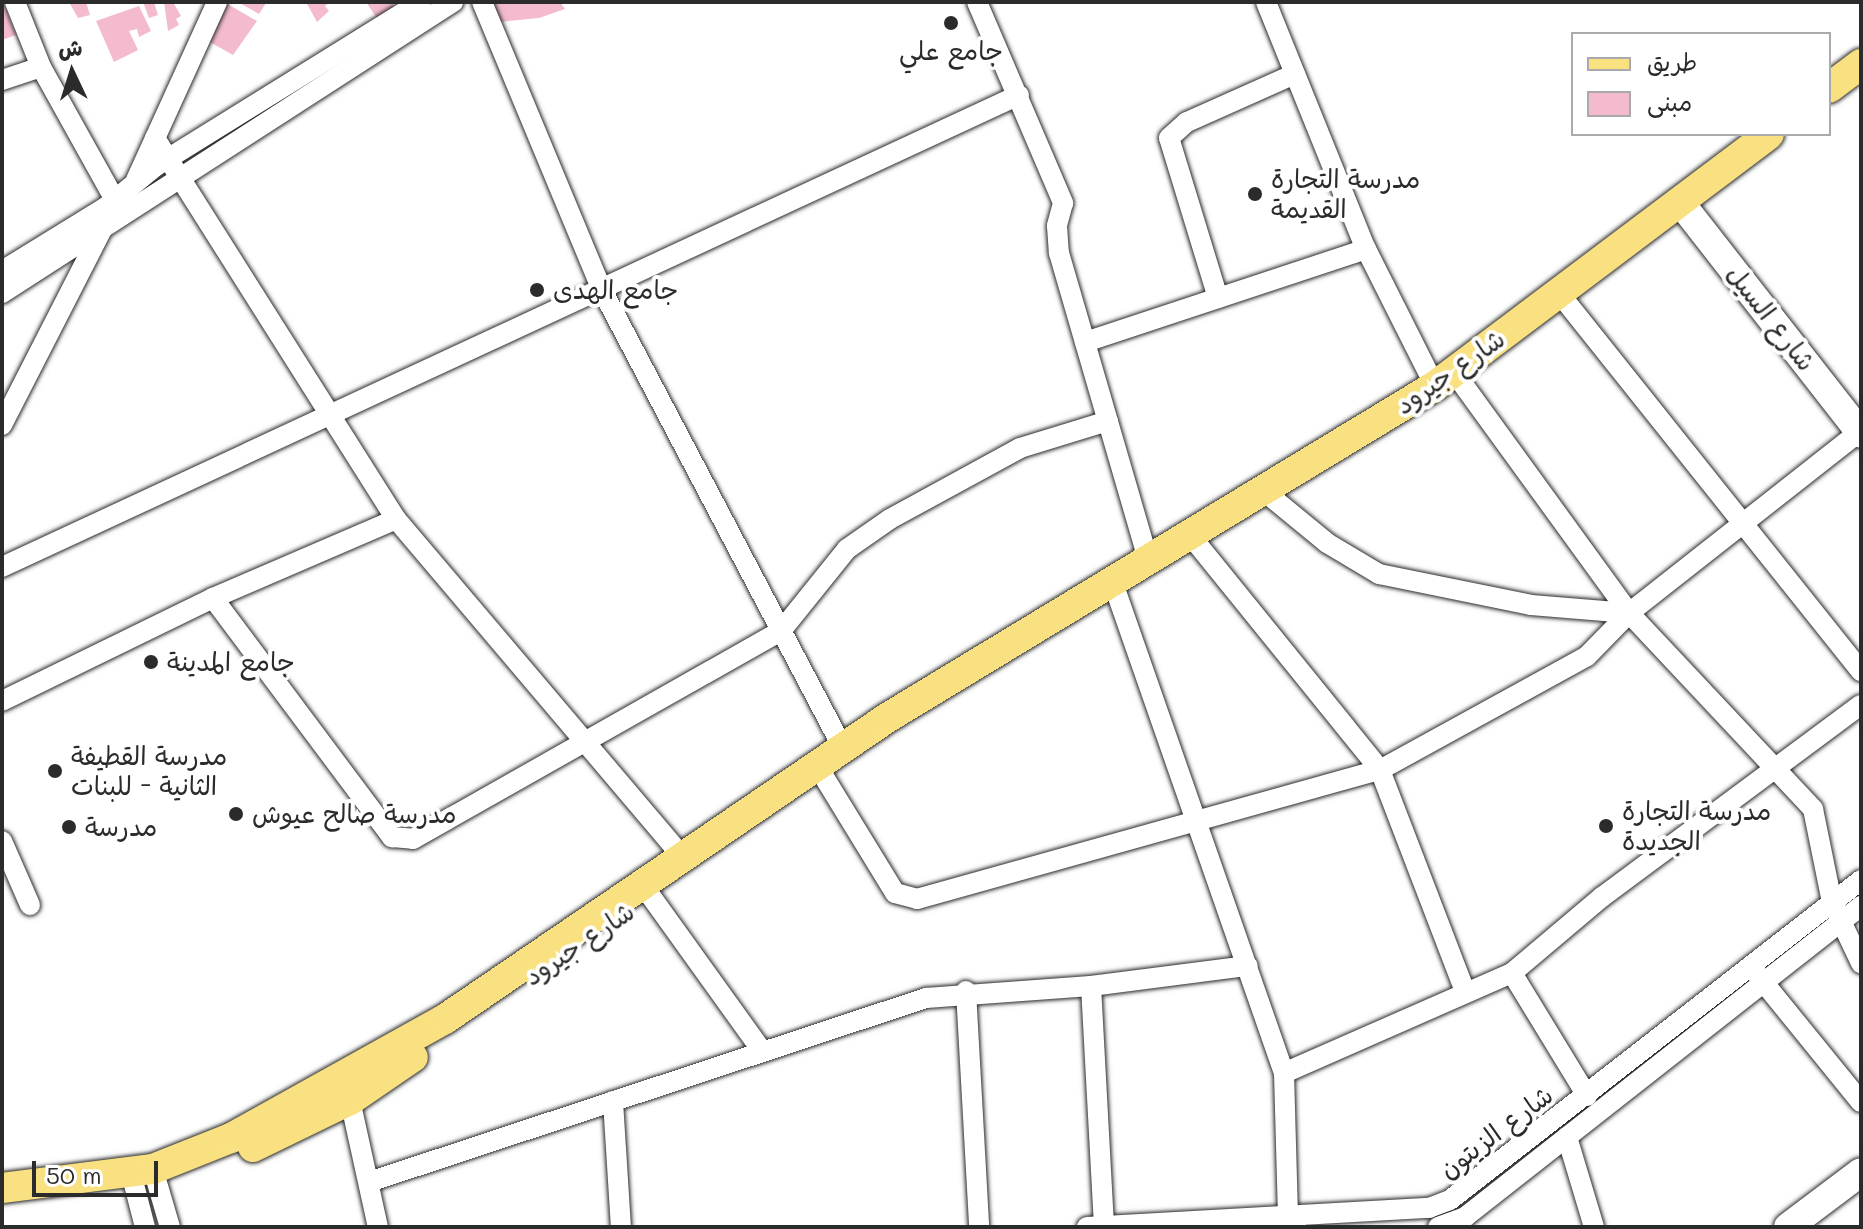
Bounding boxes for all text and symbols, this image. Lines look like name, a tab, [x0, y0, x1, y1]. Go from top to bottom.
marker: جامع علي	[942, 14, 960, 32]
north arrow	[32, 32, 112, 112]
text: ش	[57, 32, 83, 63]
legend	[1571, 32, 1831, 136]
place label: جامع علي	[899, 35, 1003, 67]
text: طريق	[1647, 46, 1697, 77]
text: مبنى	[1647, 86, 1692, 117]
place label: مدرسة التجارة القديمة	[1271, 163, 1420, 224]
marker: مدرسة التجارة القديمة	[1246, 185, 1264, 203]
street label: شارع السيل	[1720, 259, 1822, 377]
place label: جامع الهدى	[553, 274, 678, 306]
marker: جامع الهدى	[528, 281, 546, 299]
street label: شارع جيرود	[1389, 323, 1511, 421]
place label: جامع المدينة	[167, 646, 295, 678]
marker: جامع المدينة	[142, 653, 160, 671]
place label: مدرسة القطيفة الثانية - للبنات	[71, 740, 227, 802]
marker: مدرسة القطيفة الثانية - للبنات	[46, 762, 64, 780]
place label: مدرسة التجارة الجديدة	[1622, 795, 1771, 856]
place label: مدرسة صالح عيوش	[252, 798, 457, 830]
marker: مدرسة صالح عيوش	[227, 805, 245, 823]
place label: مدرسة	[85, 811, 157, 843]
marker: مدرسة التجارة الجديدة	[1597, 817, 1615, 835]
marker: مدرسة	[60, 818, 78, 836]
street label: شارع جيرود	[518, 896, 640, 992]
street label: شارع الزيتون	[1433, 1079, 1559, 1185]
scale bar	[36, 1145, 162, 1195]
text: 50 m	[46, 1159, 102, 1190]

